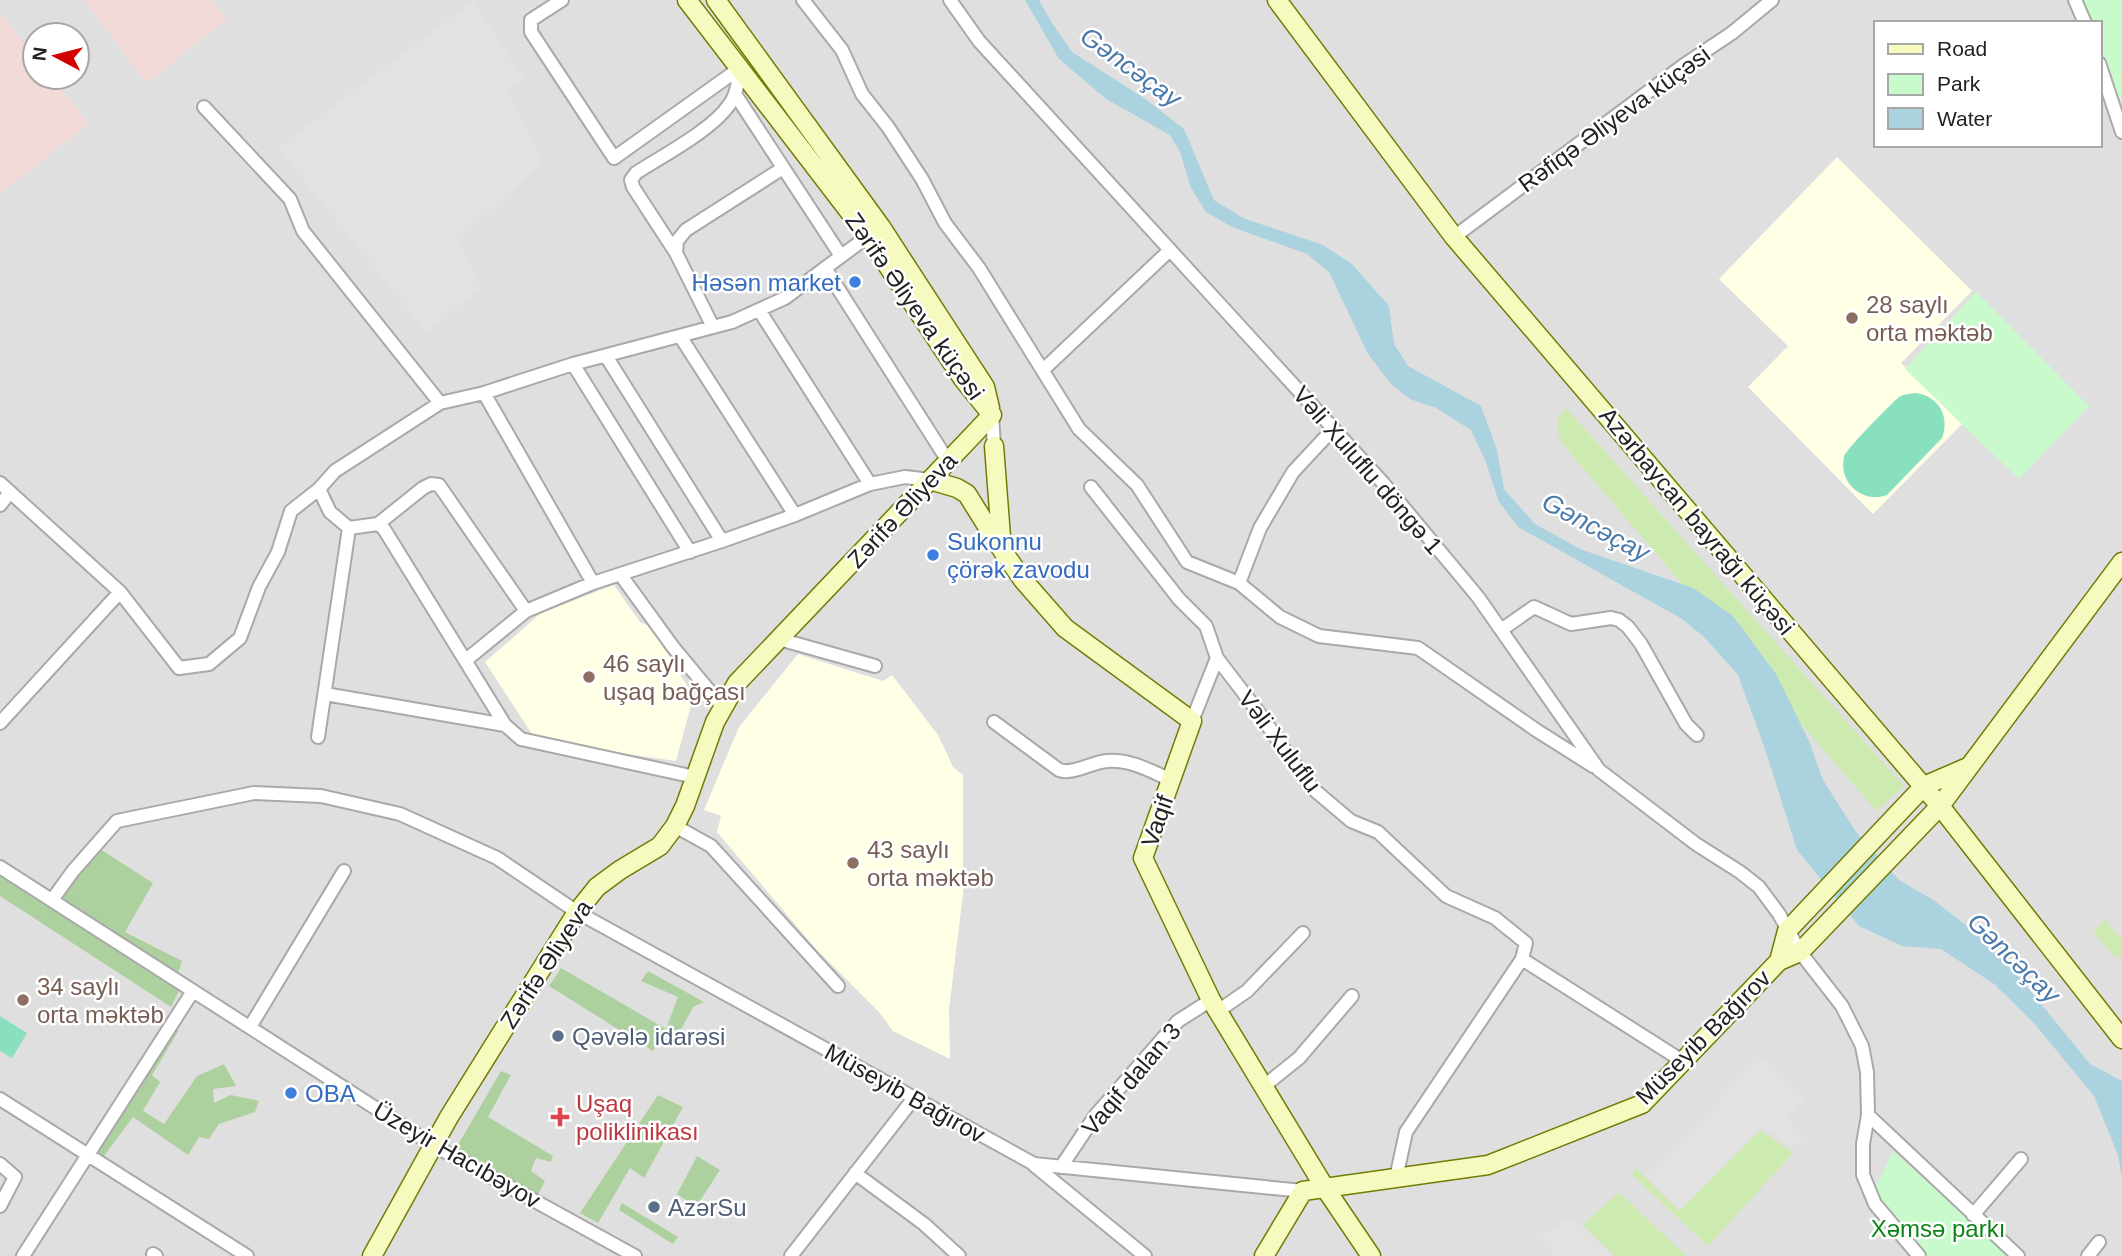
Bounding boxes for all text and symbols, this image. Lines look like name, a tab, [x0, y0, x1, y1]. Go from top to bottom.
water label: Gəncəçay	[1075, 20, 1189, 115]
north arrow	[21, 21, 91, 91]
legend	[1874, 21, 2101, 147]
text: Road	[1937, 37, 1987, 60]
street label: Rəfiqə Əliyeva küçəsi	[1513, 40, 1715, 198]
text: N	[28, 46, 51, 62]
text: Park	[1937, 72, 1981, 95]
text: Water	[1937, 107, 1992, 130]
street label: Zərifə Əliyeva küçəsi	[840, 207, 990, 405]
place label: Həsən market	[692, 269, 841, 296]
marker: Həsən market	[847, 274, 863, 290]
place label: 28 saylı orta məktəb	[1866, 291, 1993, 346]
marker: 28 saylı orta məktəb	[1844, 310, 1860, 326]
street label: Vəli Xuluflu döngə 1	[1288, 381, 1448, 559]
street label: Azərbaycan bayrağı küçəsi	[1594, 402, 1800, 640]
street label: Zərifə Əliyeva	[842, 446, 963, 573]
water label: Gəncəçay	[1537, 486, 1656, 569]
place label: Sukonnu çörək zavodu	[947, 528, 1090, 583]
marker: Sukonnu çörək zavodu	[925, 547, 941, 563]
place label: 46 saylı uşaq bağçası	[603, 650, 746, 705]
marker: 46 saylı uşaq bağçası	[581, 669, 597, 685]
street label: Vəli Xuluflu	[1233, 685, 1327, 797]
street label: Vaqif	[1136, 791, 1178, 850]
place label: 43 saylı orta məktəb	[867, 836, 994, 891]
marker: 43 saylı orta məktəb	[845, 855, 861, 871]
street label: Zərifə Əliyeva	[495, 894, 598, 1033]
water label: Gəncəçay	[1961, 907, 2068, 1011]
street label: Müseyib Bağırov	[1630, 964, 1776, 1110]
place label: 34 saylı orta məktəb	[37, 973, 164, 1028]
marker: 34 saylı orta məktəb	[15, 992, 31, 1008]
street label: Vaqif dalan 3	[1076, 1017, 1186, 1141]
place label: Qəvələ idarəsi	[572, 1023, 725, 1050]
marker: Qəvələ idarəsi	[550, 1028, 566, 1044]
street label: Müseyib Bağırov	[820, 1038, 990, 1148]
place label: OBA	[305, 1080, 356, 1107]
marker: OBA	[283, 1085, 299, 1101]
place label: Uşaq poliklinikası	[576, 1090, 699, 1145]
street label: Üzeyir Hacıbəyov	[369, 1096, 545, 1214]
marker: Uşaq poliklinikası	[550, 1107, 570, 1127]
place label: AzərSu	[668, 1194, 747, 1221]
marker: AzərSu	[646, 1199, 662, 1215]
park label: Xəmsə parkı	[1871, 1215, 2005, 1242]

